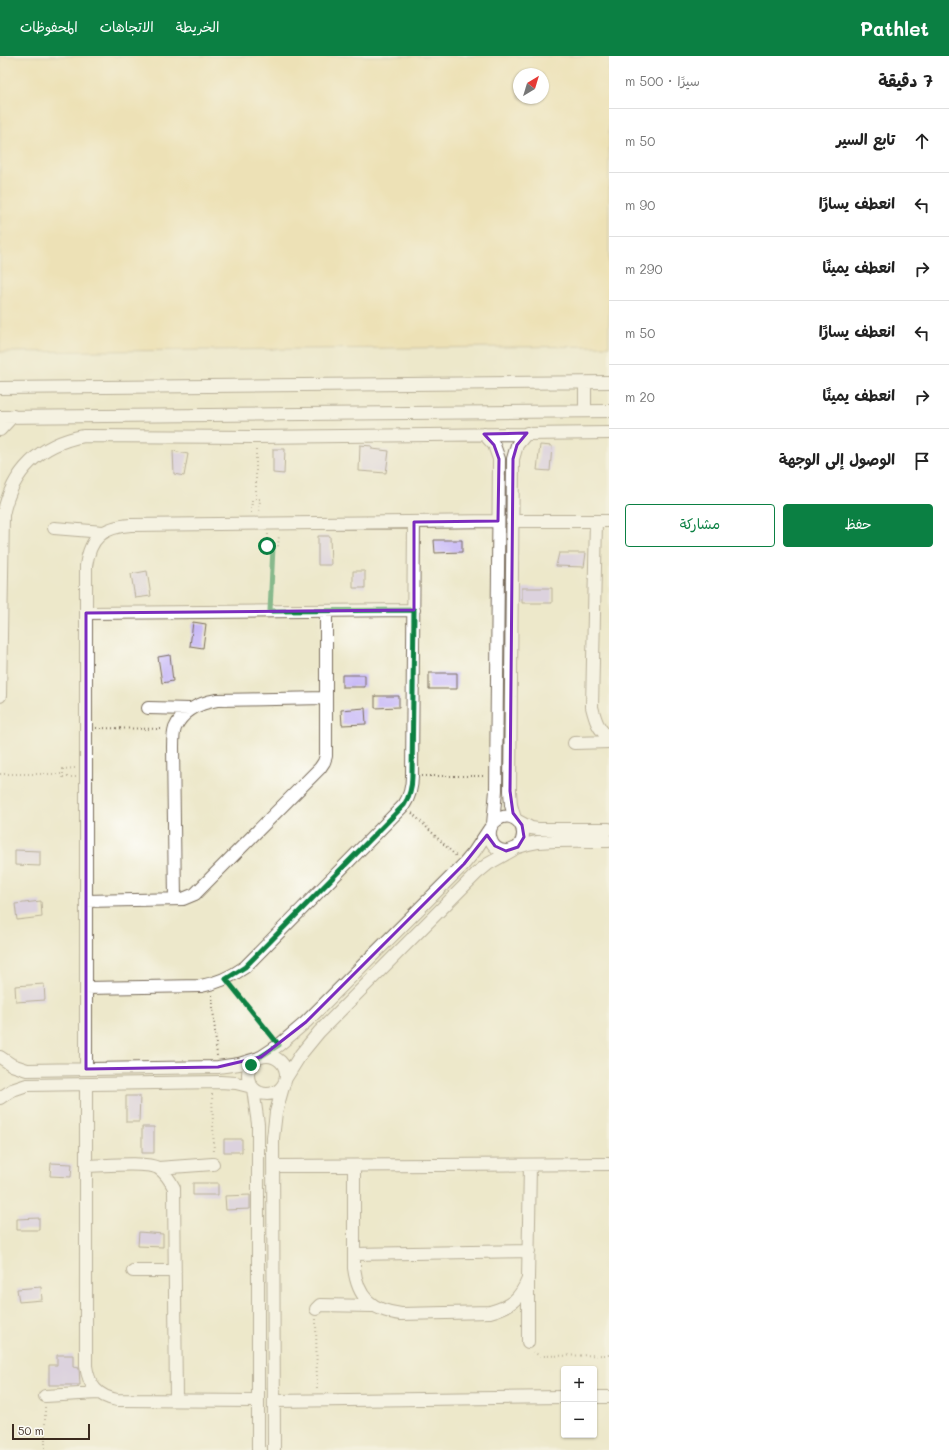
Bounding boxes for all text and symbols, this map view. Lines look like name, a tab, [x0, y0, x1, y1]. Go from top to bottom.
text: Pathlet	[860, 16, 929, 41]
text: المحفوظات	[20, 17, 78, 36]
text: الاتجاهات	[100, 17, 154, 36]
text: الخريطة	[176, 17, 219, 36]
north arrow	[513, 68, 549, 104]
text: 7 دقيقة	[878, 69, 933, 91]
text: سيرًا · 500 m	[625, 72, 700, 89]
text: تابع السير	[836, 129, 895, 149]
icon: ahead	[911, 130, 933, 152]
text: 50 m	[625, 132, 655, 149]
text: انعطف يسارًا	[819, 193, 895, 213]
icon: left	[911, 194, 933, 216]
text: 90 m	[625, 196, 655, 213]
text: انعطف يمينًا	[823, 257, 895, 277]
icon: right	[911, 258, 933, 280]
text: 290 m	[625, 260, 663, 277]
text: انعطف يسارًا	[819, 321, 895, 341]
icon: left	[911, 322, 933, 344]
text: 50 m	[625, 324, 655, 341]
text: انعطف يمينًا	[823, 385, 895, 405]
icon: right	[911, 386, 933, 408]
text: 20 m	[625, 388, 655, 405]
text: الوصول إلى الوجهة	[779, 449, 895, 469]
icon: arrive	[911, 450, 933, 472]
button: مشاركة	[625, 504, 775, 547]
button: حفظ	[783, 504, 933, 547]
route start	[258, 537, 276, 555]
route end	[242, 1056, 260, 1074]
map controls	[561, 1366, 597, 1438]
button: +	[561, 1366, 597, 1402]
button: −	[561, 1402, 597, 1438]
scale bar	[12, 1422, 90, 1441]
text: 50 m	[18, 1423, 44, 1438]

